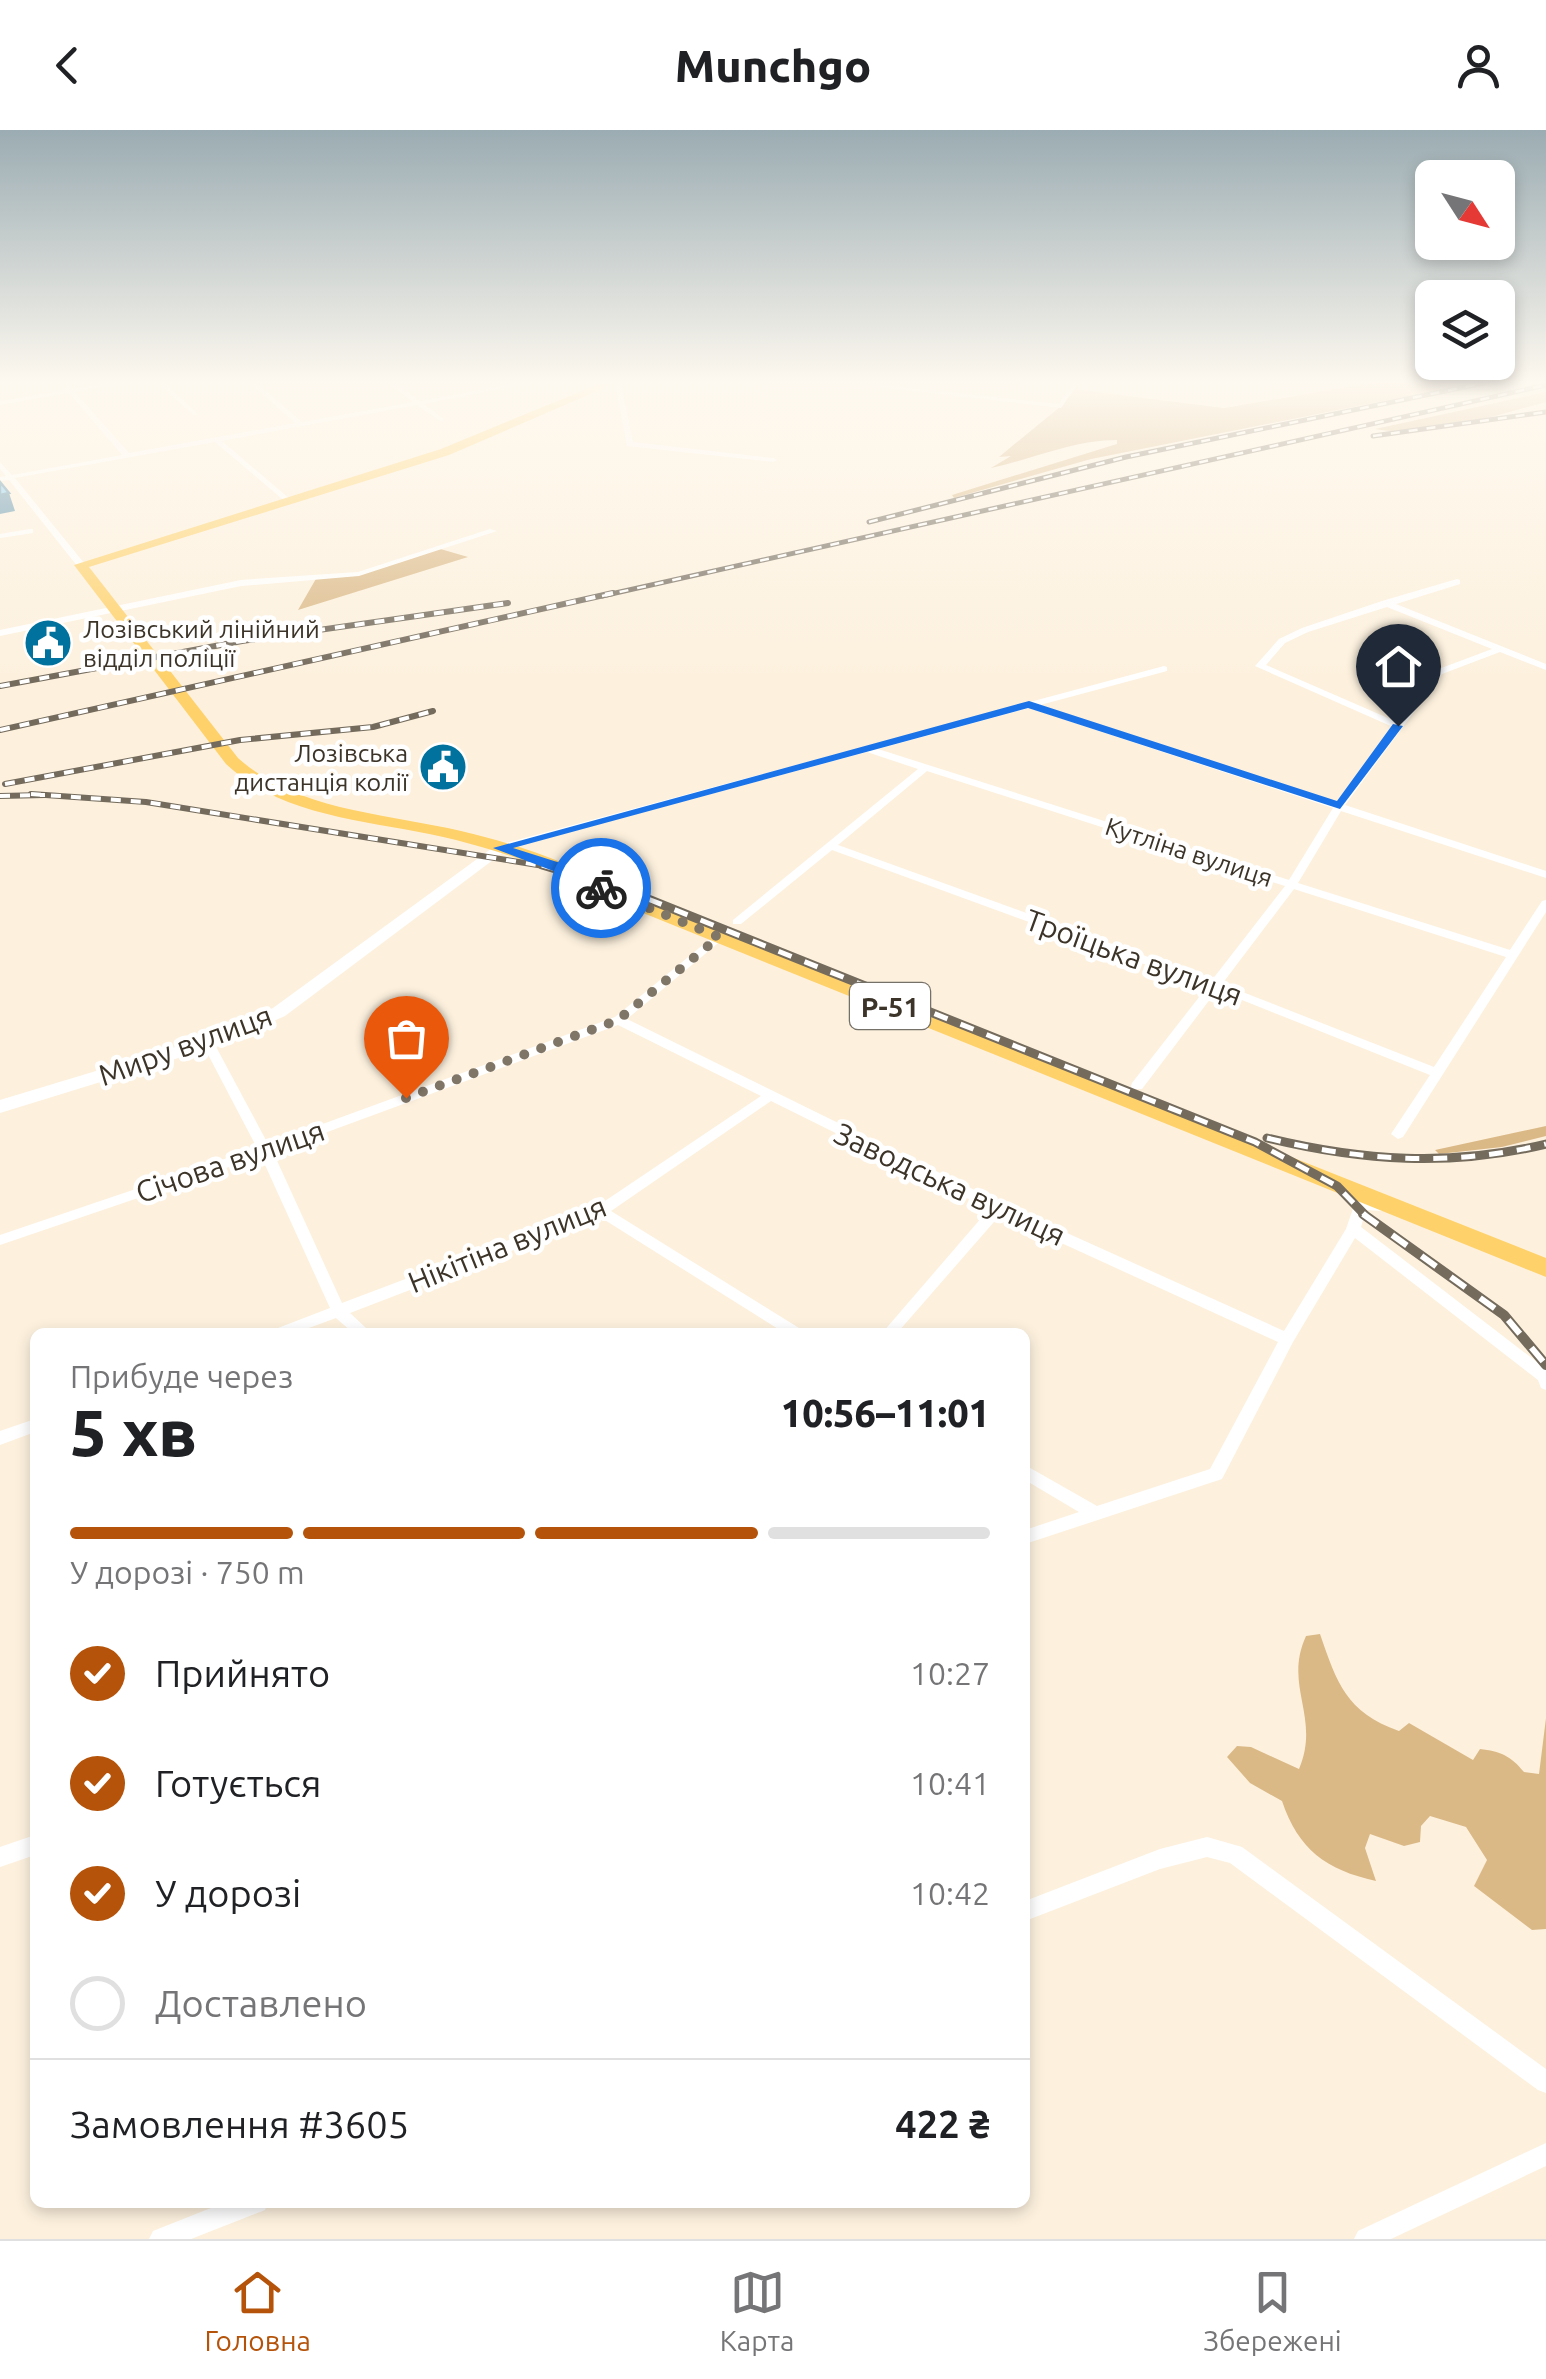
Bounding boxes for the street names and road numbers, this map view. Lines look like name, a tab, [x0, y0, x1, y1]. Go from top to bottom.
street label: Кутліна вулиця	[1102, 812, 1276, 892]
street label: Троїцька вулиця	[1021, 902, 1247, 1012]
road number: Р-51	[850, 983, 930, 1029]
street label: Миру вулиця	[94, 998, 276, 1092]
street label: Січова вулиця	[131, 1113, 329, 1209]
street label: Заводська вулиця	[829, 1116, 1071, 1252]
street label: Нікітіна вулиця	[403, 1189, 611, 1299]

